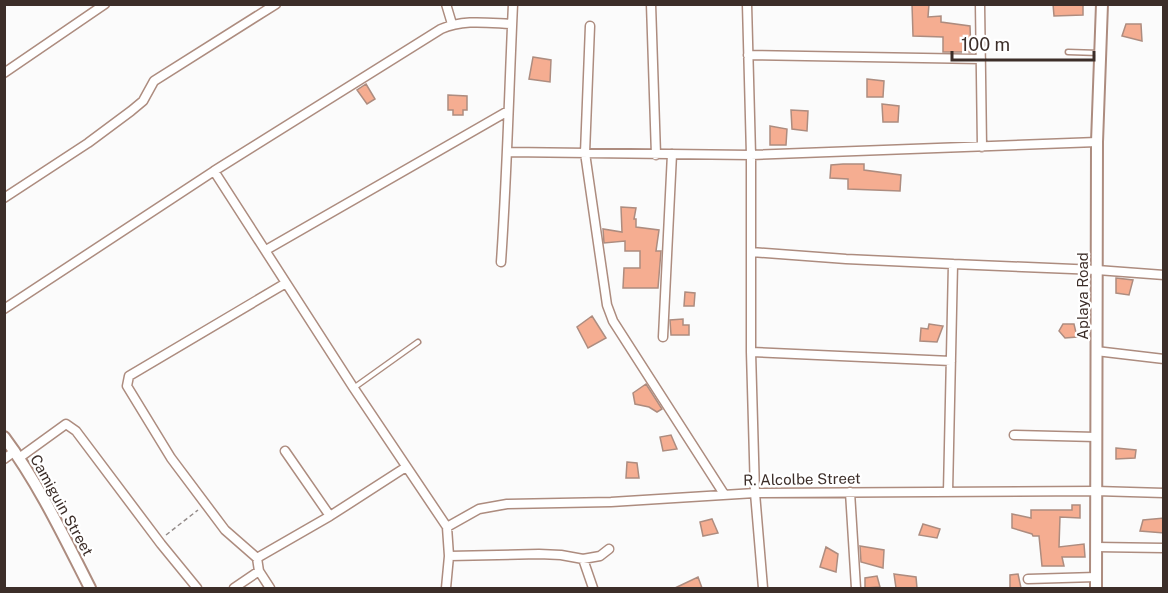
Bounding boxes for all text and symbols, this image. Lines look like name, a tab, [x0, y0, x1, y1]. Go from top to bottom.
scale bar	[952, 24, 1094, 62]
text: 100 m	[961, 34, 1010, 55]
street label: Aplaya Road	[1074, 252, 1091, 340]
street label: Camiguin Street	[27, 451, 97, 559]
street label: R. Alcolbe Street	[743, 469, 861, 489]

